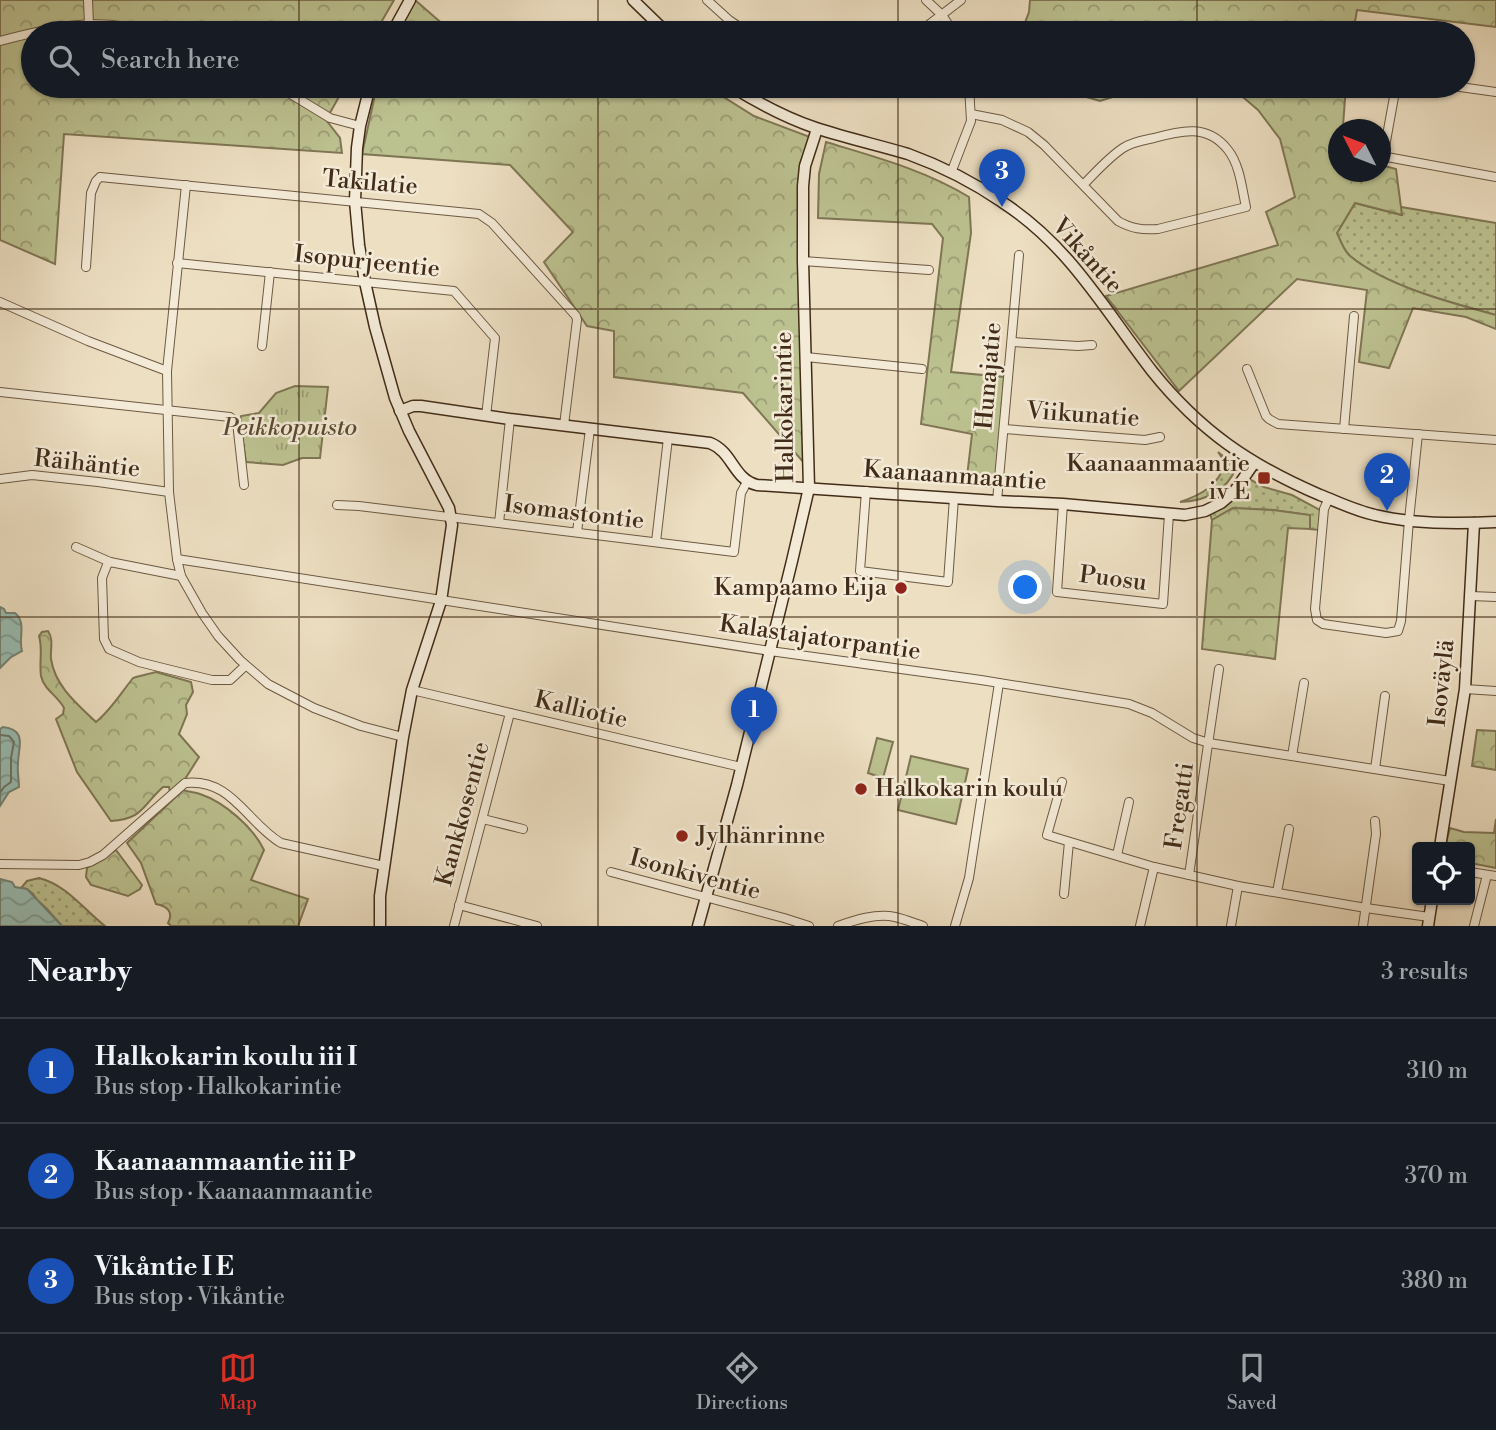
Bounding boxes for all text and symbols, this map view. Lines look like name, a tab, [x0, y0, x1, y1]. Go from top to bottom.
search box	[21, 21, 1475, 98]
icon: search	[45, 41, 83, 79]
text: Search here	[101, 44, 240, 76]
north arrow	[1328, 119, 1391, 182]
pin: 3	[979, 149, 1025, 207]
street label: Takilatie	[321, 164, 419, 202]
street label: Vikåntie	[1044, 211, 1129, 300]
street label: Isopurjeentie	[293, 239, 441, 285]
street label: Hunajatie	[969, 321, 1009, 431]
street label: Halkokarintie	[769, 331, 801, 483]
street label: Viikunatie	[1024, 396, 1141, 434]
park label: Peikkopuisto	[222, 413, 357, 443]
street label: Räihäntie	[32, 444, 142, 484]
place label: Kaanaanmaantie iv E	[1066, 449, 1250, 507]
pin: 2	[1364, 453, 1410, 511]
street label: Kaanaanmaantie	[862, 455, 1048, 497]
marker: Kaanaanmaantie iv E	[1256, 470, 1272, 486]
street label: Isomastontie	[502, 489, 646, 537]
street label: Puosu	[1077, 560, 1149, 598]
your location	[1008, 570, 1042, 604]
place label: Kampaamo Eija	[714, 573, 888, 603]
marker: Kampaamo Eija	[893, 580, 909, 596]
street label: Kalastajatorpantie	[717, 609, 923, 667]
street label: Isoväylä	[1423, 637, 1462, 728]
street label: Kalliotie	[532, 685, 630, 735]
pin: 1	[731, 687, 777, 745]
street label: Kankkosentie	[429, 738, 497, 890]
street label: Fregatti	[1159, 761, 1201, 851]
place label: Halkokarin koulu	[875, 774, 1063, 804]
marker: Halkokarin koulu	[853, 781, 869, 797]
place label: Jylhänrinne	[695, 821, 825, 851]
marker: Jylhänrinne	[674, 828, 690, 844]
map controls	[1412, 842, 1475, 905]
button: locate	[1412, 842, 1475, 905]
street label: Isonkiventie	[626, 843, 764, 907]
text: Nearby	[28, 953, 132, 991]
text: 3 results	[1381, 958, 1468, 986]
text: Halkokarin koulu iii I	[95, 1041, 357, 1073]
text: 1	[45, 1057, 57, 1085]
text: 310 m	[1407, 1057, 1468, 1085]
text: Bus stop · Halkokarintie	[95, 1073, 342, 1101]
text: Kaanaanmaantie iii P	[95, 1146, 355, 1178]
text: 2	[44, 1162, 58, 1190]
text: 370 m	[1405, 1162, 1468, 1190]
text: Bus stop · Kaanaanmaantie	[95, 1178, 373, 1206]
text: Vikåntie I E	[95, 1251, 234, 1283]
text: 3	[44, 1267, 58, 1295]
text: 380 m	[1401, 1267, 1468, 1295]
text: Bus stop · Vikåntie	[95, 1283, 285, 1311]
tab: Map	[219, 1349, 257, 1415]
tab: Directions	[696, 1349, 788, 1415]
tab: Saved	[1227, 1349, 1277, 1415]

